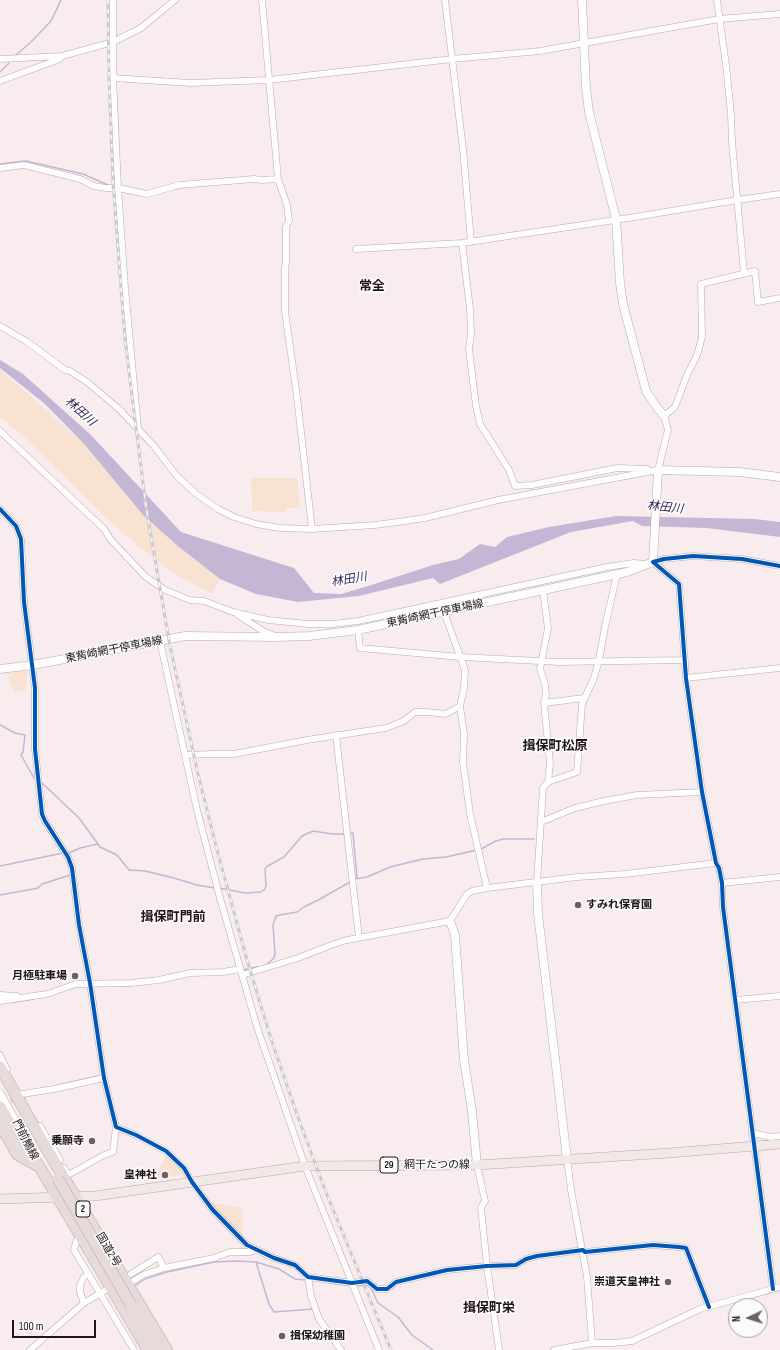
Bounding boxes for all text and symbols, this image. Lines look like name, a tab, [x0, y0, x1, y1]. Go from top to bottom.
district label: 常全	[359, 279, 385, 295]
water label: 林田川	[62, 395, 98, 429]
water label: 林田川	[646, 499, 684, 517]
water label: 林田川	[330, 570, 368, 590]
street label: 東觜崎網干停車場線	[385, 597, 485, 631]
street label: 東觜崎網干停車場線	[64, 634, 164, 666]
district label: 揖保町松原	[523, 739, 587, 755]
place label: すみれ保育園	[586, 898, 652, 912]
marker: すみれ保育園	[573, 900, 583, 910]
district label: 揖保町門前	[141, 910, 205, 926]
place label: 月極駐車場	[12, 969, 67, 983]
marker: 月極駐車場	[70, 971, 80, 981]
street label: 門前鵤線	[9, 1117, 41, 1163]
place label: 乗願寺	[51, 1134, 84, 1148]
marker: 乗願寺	[87, 1136, 97, 1146]
road number: 29	[380, 1157, 398, 1173]
street label: 網干たつの線	[404, 1158, 470, 1172]
place label: 皇神社	[124, 1168, 157, 1182]
marker: 皇神社	[160, 1170, 170, 1180]
road number: 2	[76, 1201, 90, 1217]
street label: 国道2号	[93, 1231, 123, 1269]
place label: 崇道天皇神社	[594, 1275, 660, 1289]
marker: 崇道天皇神社	[663, 1277, 673, 1287]
north arrow	[728, 1298, 768, 1338]
district label: 揖保町栄	[463, 1301, 515, 1317]
scale bar	[14, 1312, 98, 1338]
text: N	[730, 1315, 743, 1322]
text: 100 m	[19, 1319, 44, 1334]
place label: 揖保幼稚園	[290, 1329, 345, 1343]
marker: 揖保幼稚園	[277, 1331, 287, 1341]

